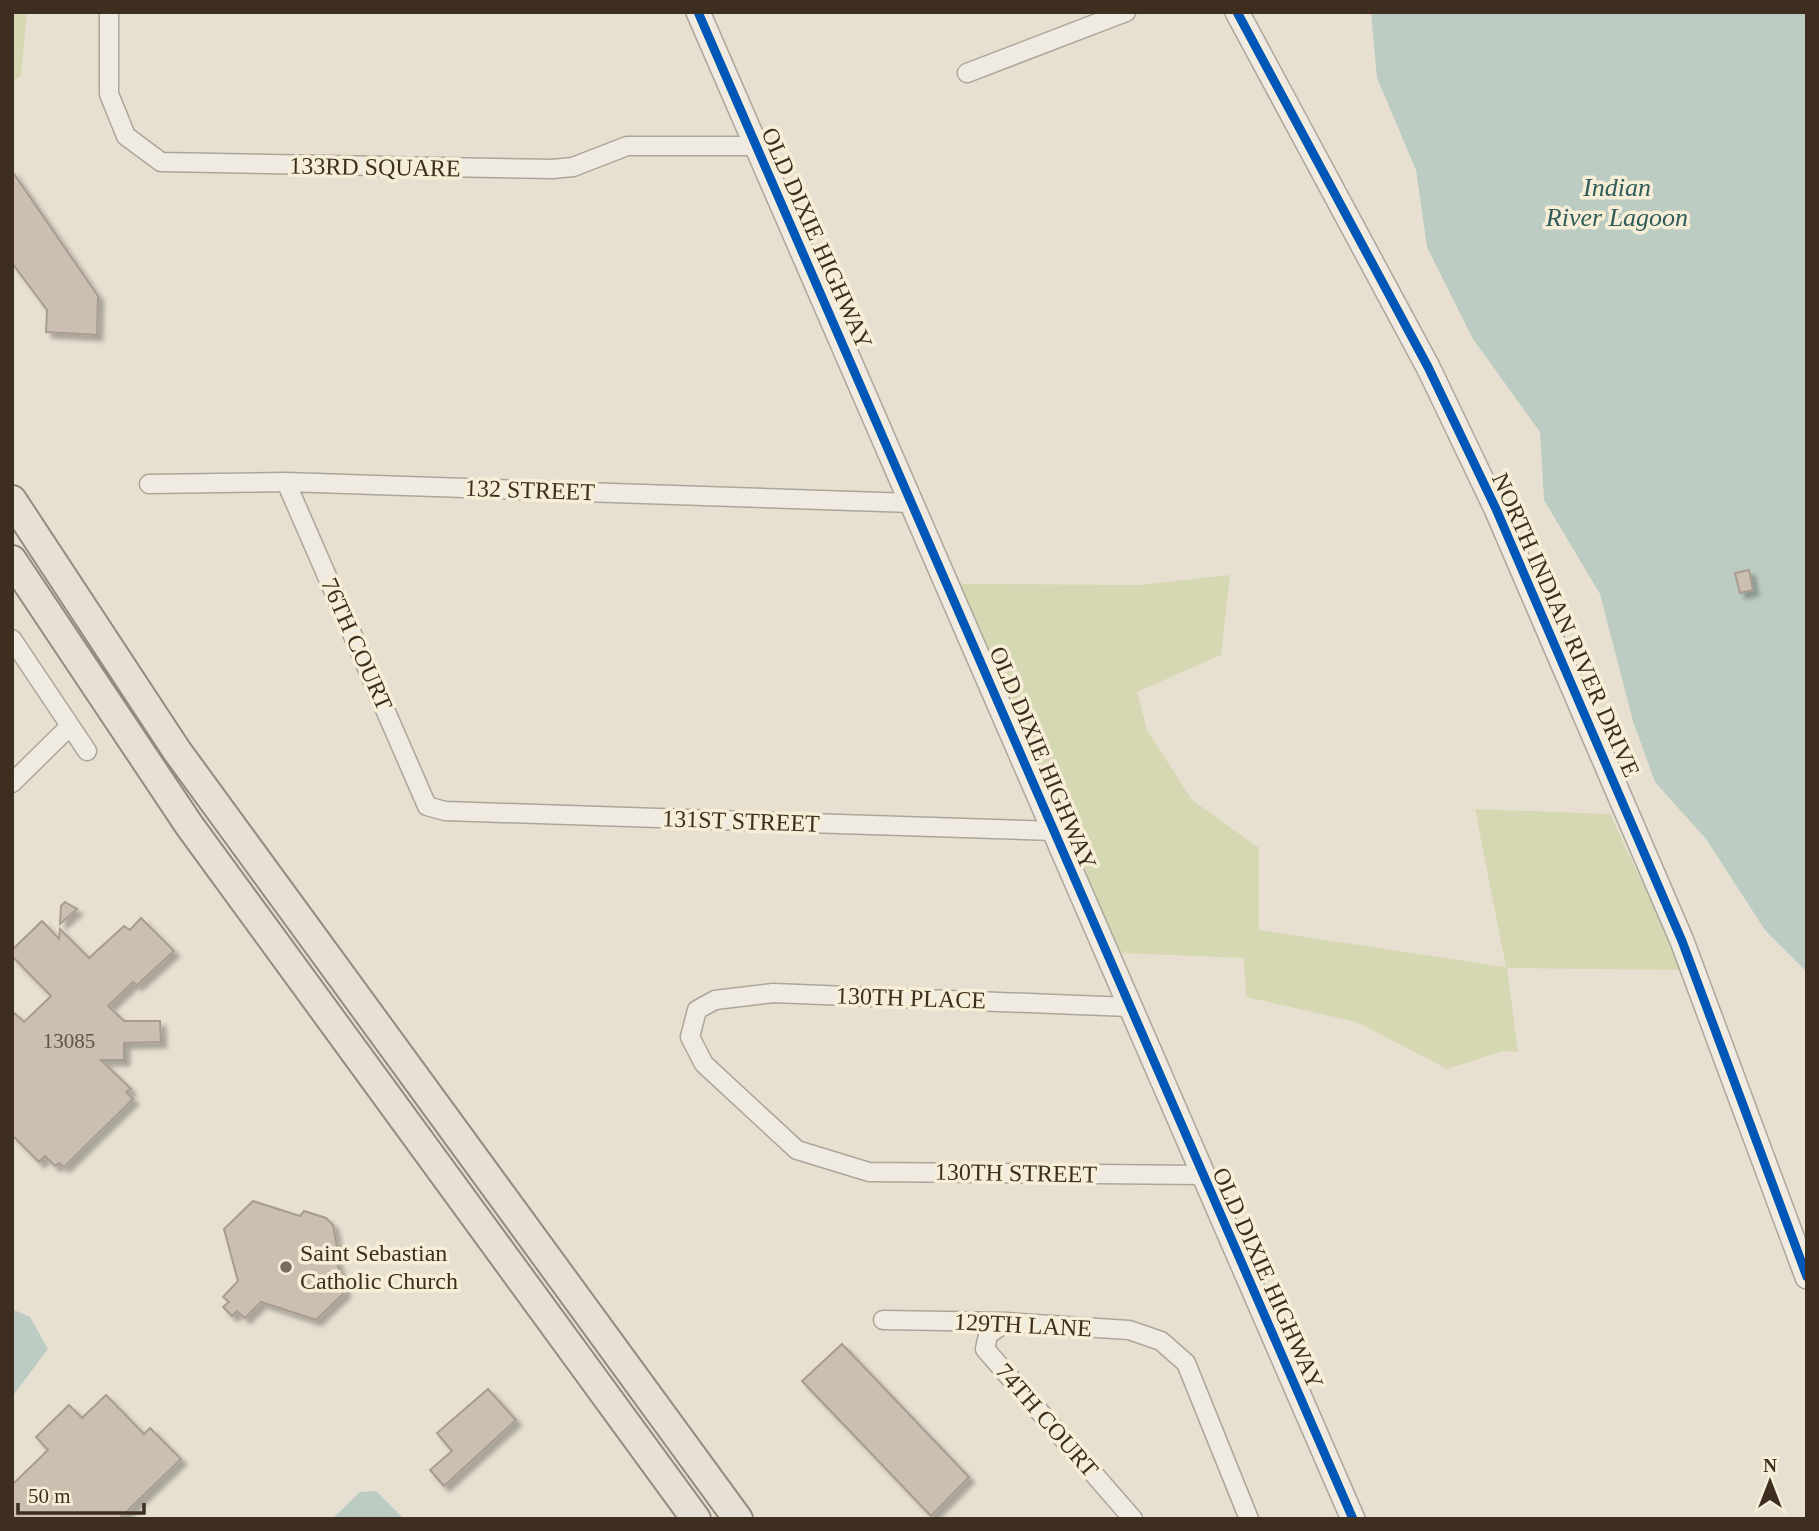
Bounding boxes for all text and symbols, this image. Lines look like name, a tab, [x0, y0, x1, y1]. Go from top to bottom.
street label: OLD DIXIE HIGHWAY	[757, 124, 877, 352]
street label: 133RD SQUARE	[289, 153, 461, 181]
water label: Indian River Lagoon	[1545, 173, 1688, 232]
street label: NORTH INDIAN RIVER DRIVE	[1487, 469, 1645, 781]
street label: 132 STREET	[465, 475, 596, 505]
street label: 76TH COURT	[316, 574, 398, 714]
street label: OLD DIXIE HIGHWAY	[984, 643, 1102, 873]
street label: 131ST STREET	[662, 805, 821, 837]
street label: 130TH PLACE	[836, 982, 986, 1014]
house number: 13085	[43, 1029, 95, 1053]
street label: 130TH STREET	[935, 1159, 1098, 1187]
street label: OLD DIXIE HIGHWAY	[1208, 1164, 1328, 1392]
place label: Saint Sebastian Catholic Church	[300, 1240, 458, 1294]
marker: Saint Sebastian Catholic Church	[278, 1259, 294, 1275]
street label: 129TH LANE	[953, 1308, 1093, 1342]
street label: 74TH COURT	[991, 1358, 1104, 1482]
north arrow	[1735, 1447, 1805, 1517]
text: N	[1763, 1455, 1777, 1476]
scale bar	[18, 1472, 144, 1516]
text: 50 m	[28, 1484, 71, 1508]

